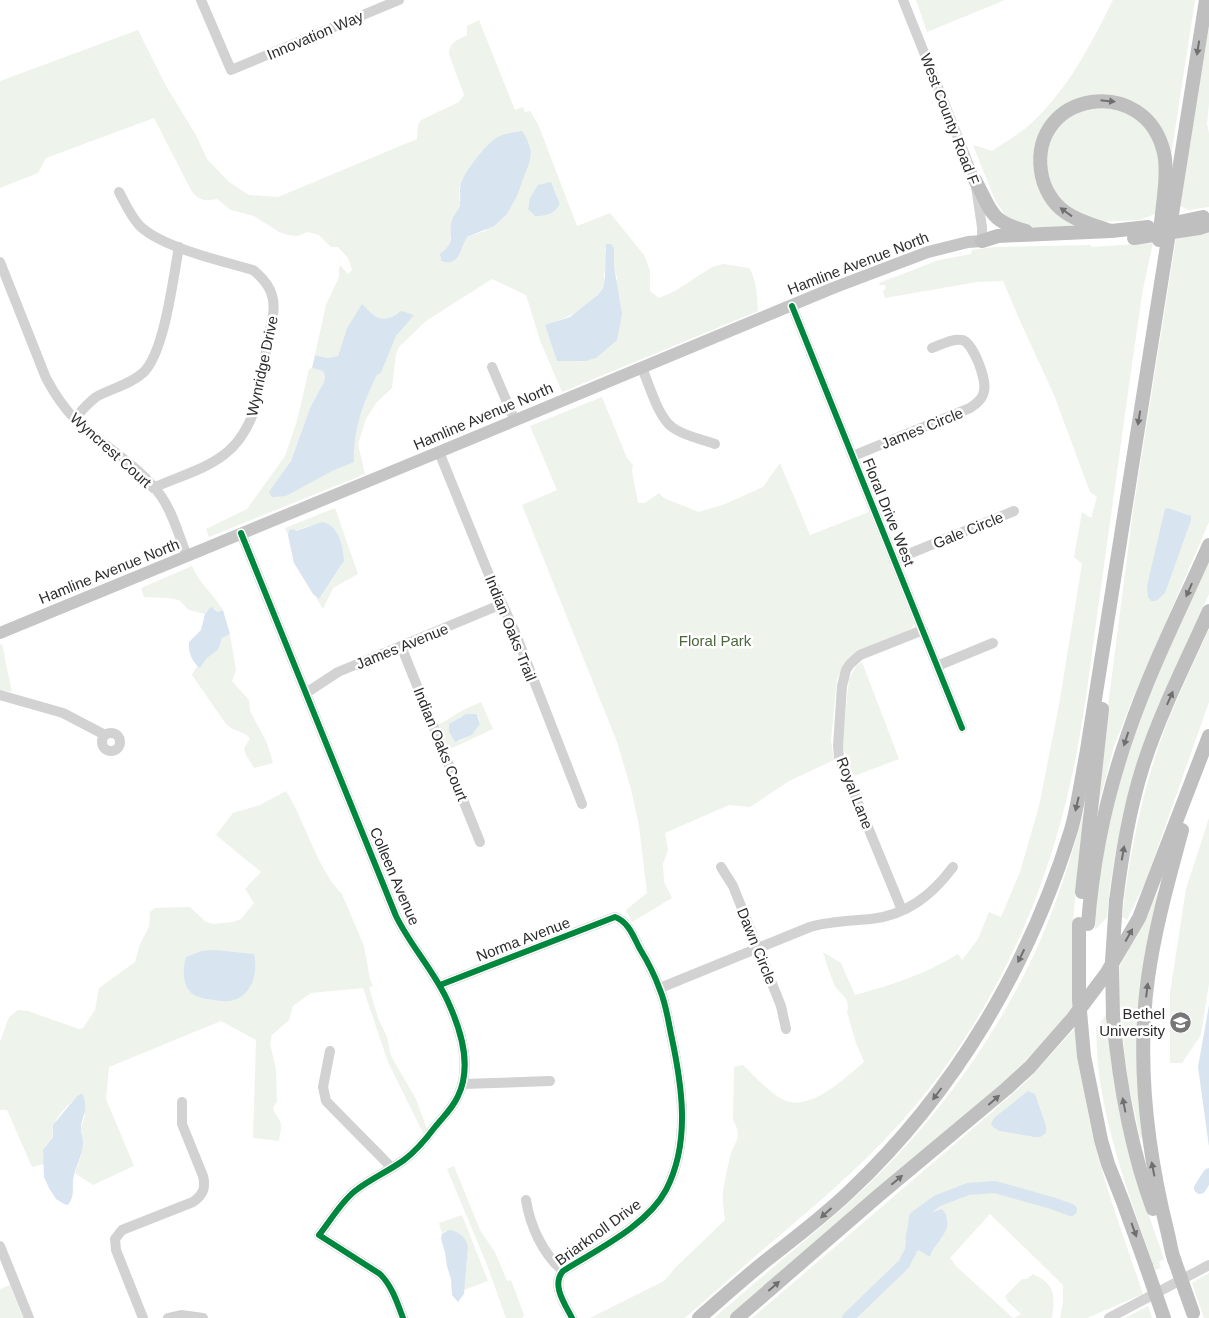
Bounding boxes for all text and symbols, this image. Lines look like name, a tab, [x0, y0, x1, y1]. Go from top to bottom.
street label: Innovation Way	[264, 7, 366, 63]
one-way arrow	[1194, 40, 1202, 56]
street label: West County Road F	[917, 51, 983, 187]
one-way arrow	[1100, 97, 1116, 105]
one-way arrow	[1059, 207, 1073, 217]
street label: Hamline Avenue North	[785, 228, 931, 298]
street label: Wynridge Drive	[243, 314, 281, 418]
street label: Hamline Avenue North	[411, 379, 555, 453]
street label: James Circle	[879, 404, 965, 452]
street label: Wyncrest Court	[67, 409, 156, 491]
one-way arrow	[1135, 411, 1143, 427]
street label: Floral Drive West	[860, 456, 919, 569]
street label: Gale Circle	[930, 508, 1006, 552]
street label: Hamline Avenue North	[36, 535, 182, 607]
street label: Indian Oaks Trail	[482, 573, 540, 683]
one-way arrow	[1185, 583, 1193, 597]
street label: James Avenue	[353, 620, 451, 672]
park label: Floral Park	[679, 632, 752, 649]
street label: Indian Oaks Court	[410, 685, 472, 804]
one-way arrow	[1167, 691, 1175, 705]
one-way arrow	[1122, 732, 1129, 747]
street label: Royal Lane	[833, 755, 877, 831]
one-way arrow	[1073, 796, 1081, 811]
street label: Colleen Avenue	[367, 824, 423, 928]
one-way arrow	[1119, 844, 1127, 860]
street label: Dawn Circle	[734, 905, 780, 987]
street label: Norma Avenue	[474, 913, 572, 965]
one-way arrow	[1125, 928, 1134, 942]
one-way arrow	[1017, 949, 1025, 963]
one-way arrow	[1143, 982, 1151, 998]
place label: Bethel University	[1099, 1005, 1165, 1039]
school or university icon: Bethel University	[1169, 1010, 1193, 1034]
one-way arrow	[931, 1087, 942, 1100]
one-way arrow	[987, 1095, 1000, 1106]
one-way arrow	[1120, 1097, 1128, 1113]
one-way arrow	[1149, 1162, 1157, 1177]
one-way arrow	[890, 1174, 903, 1185]
street label: Briarknoll Drive	[552, 1195, 644, 1269]
one-way arrow	[820, 1207, 832, 1219]
one-way arrow	[1130, 1223, 1138, 1238]
one-way arrow	[767, 1280, 779, 1292]

